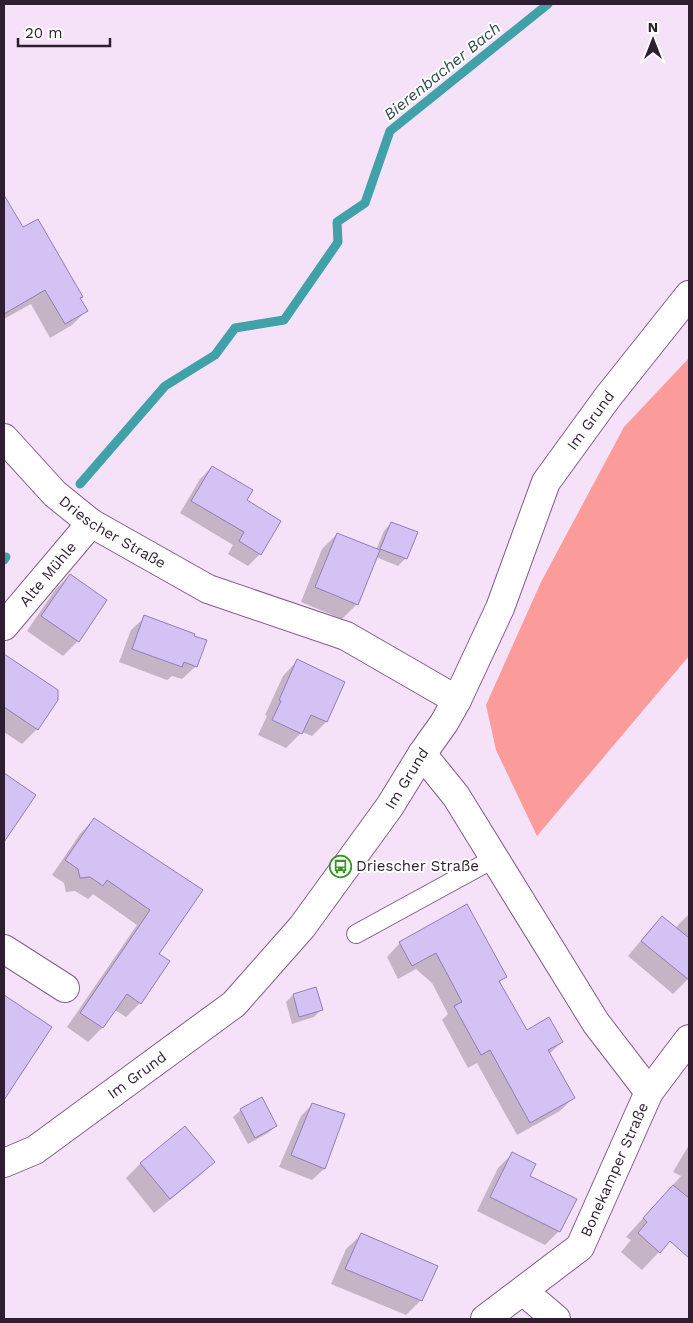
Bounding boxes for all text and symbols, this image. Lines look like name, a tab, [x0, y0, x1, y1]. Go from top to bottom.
scale bar	[18, 15, 110, 47]
north arrow	[628, 15, 678, 65]
water label: Bierenbacher Bach	[380, 18, 504, 124]
text: N	[648, 19, 658, 35]
text: 20 m	[25, 24, 63, 42]
street label: Im Grund	[563, 387, 618, 454]
street label: Driescher Straße	[55, 492, 169, 572]
street label: Alte Mühle	[16, 538, 80, 610]
street label: Im Grund	[381, 744, 433, 813]
bus stop icon: Driescher Straße	[328, 854, 352, 878]
place label: Driescher Straße	[356, 857, 479, 875]
street label: Im Grund	[104, 1048, 170, 1103]
street label: Bonekamper Straße	[577, 1100, 652, 1239]

